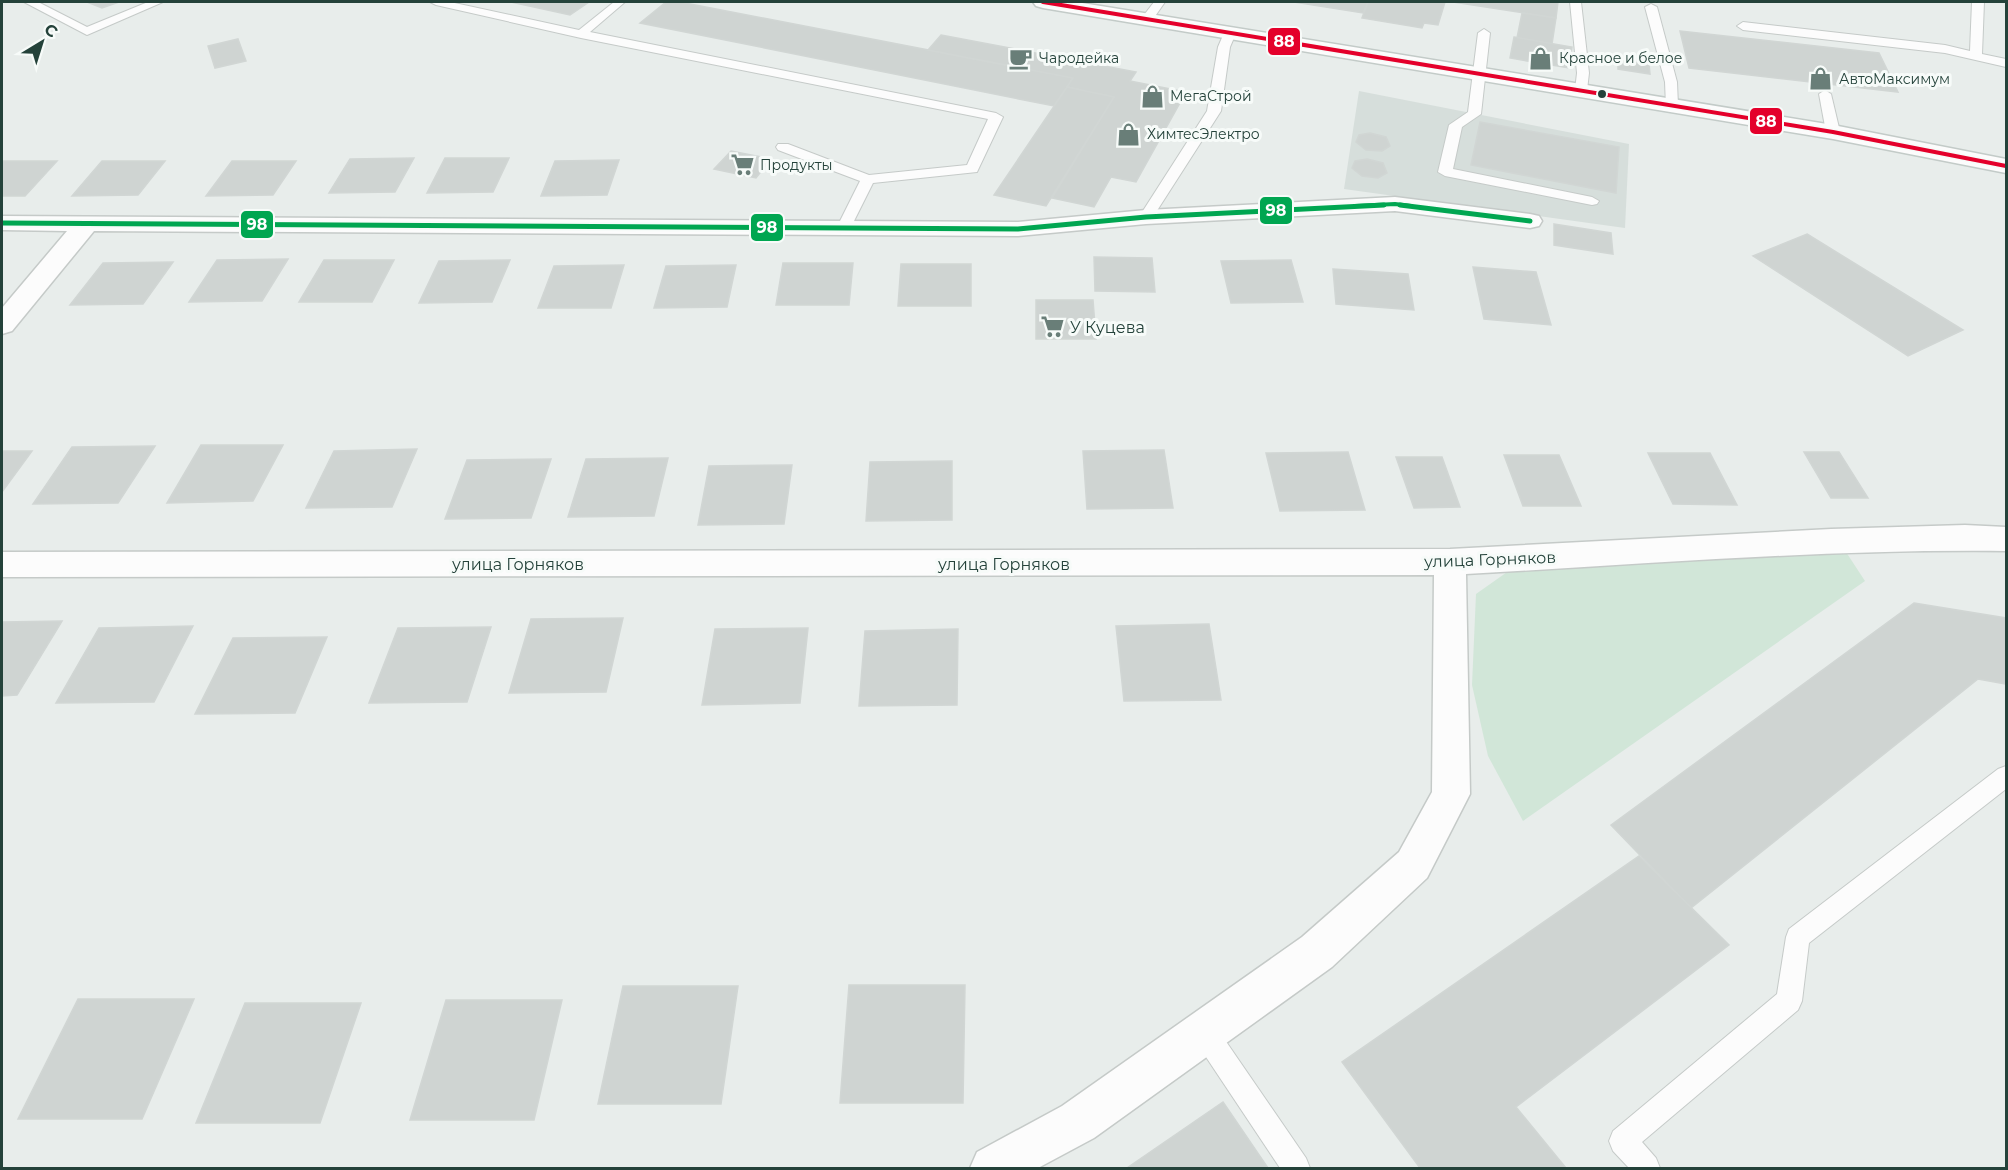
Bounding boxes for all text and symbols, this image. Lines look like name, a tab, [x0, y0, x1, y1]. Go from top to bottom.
north arrow	[12, 12, 72, 72]
text: С	[40, 20, 62, 42]
line badge: 88	[1267, 27, 1301, 56]
text: 88	[1273, 32, 1295, 51]
cafe icon: Чародейка	[1008, 45, 1034, 71]
shop icon: Красное и белое	[1528, 45, 1554, 71]
place label: Чародейка	[1039, 49, 1119, 67]
place label: Красное и белое	[1559, 49, 1682, 67]
shop icon: АвтоМаксимум	[1808, 66, 1834, 92]
place label: АвтоМаксимум	[1839, 70, 1950, 88]
shop icon: МегаСтрой	[1139, 83, 1165, 109]
place label: МегаСтрой	[1170, 87, 1252, 105]
unlabelled marker	[1596, 88, 1608, 100]
line badge: 88	[1749, 107, 1783, 135]
text: 88	[1755, 112, 1777, 131]
shop icon: ХимтесЭлектро	[1116, 121, 1142, 147]
place label: ХимтесЭлектро	[1147, 125, 1260, 143]
supermarket icon: Продукты	[729, 152, 755, 178]
place label: Продукты	[760, 156, 833, 174]
line badge: 98	[1259, 196, 1293, 225]
text: 98	[1266, 201, 1286, 220]
line badge: 98	[240, 210, 274, 239]
line badge: 98	[750, 213, 784, 242]
text: 98	[247, 215, 267, 234]
text: 98	[757, 218, 777, 237]
supermarket icon: У Куцева	[1039, 314, 1065, 340]
place label: У Куцева	[1070, 318, 1145, 337]
street label: улица Горняков	[1423, 548, 1556, 571]
street label: улица Горняков	[451, 555, 584, 574]
street label: улица Горняков	[937, 555, 1070, 574]

